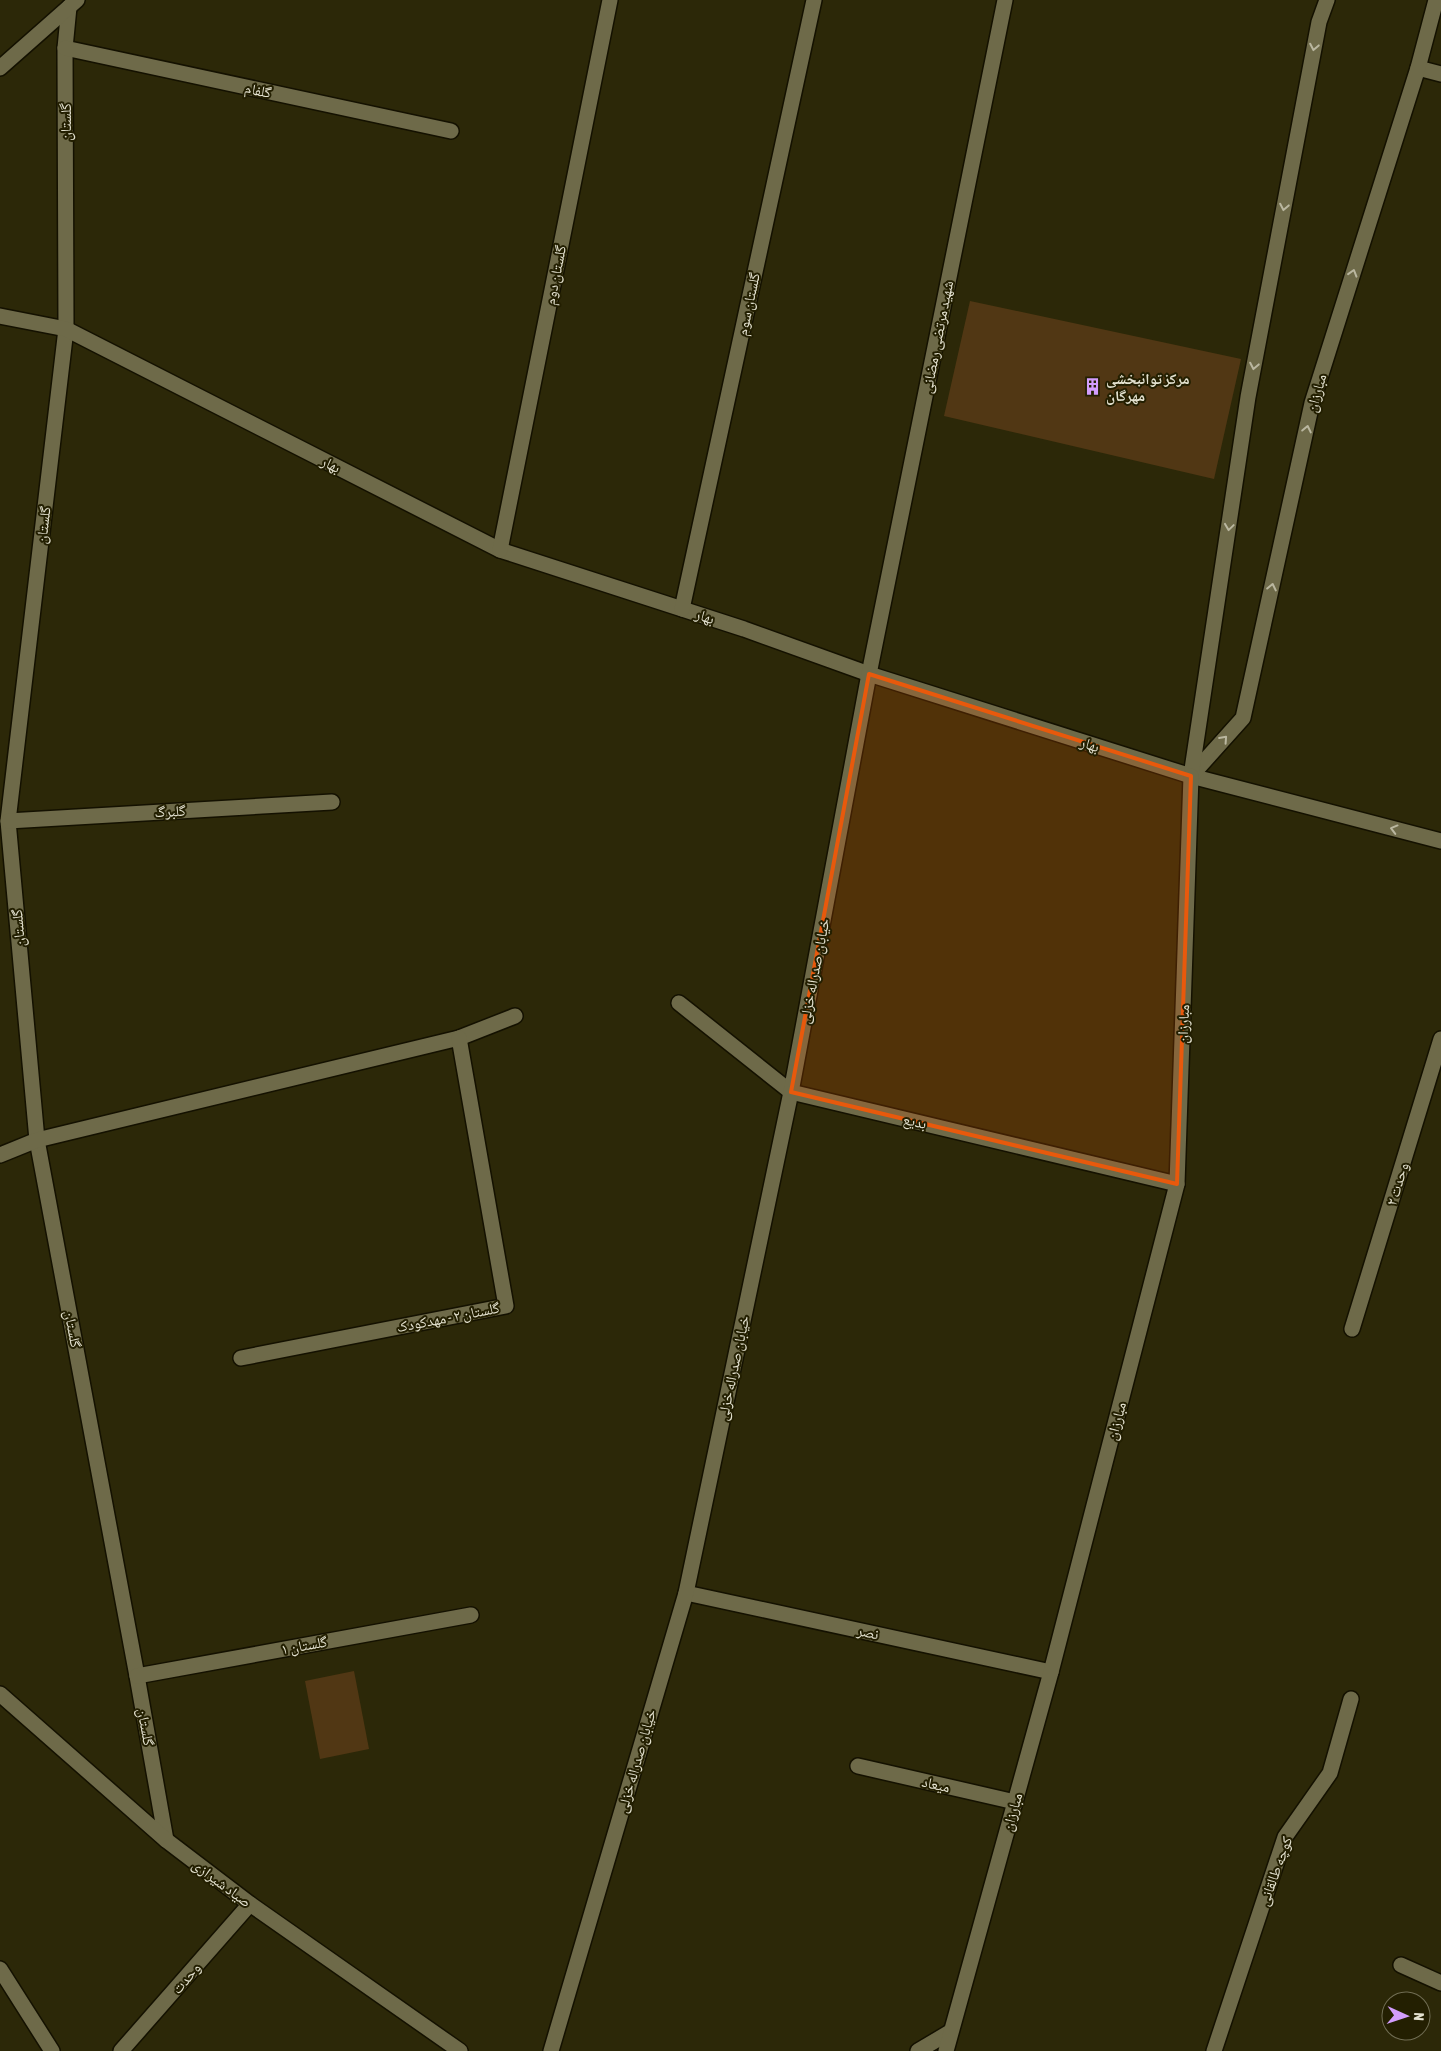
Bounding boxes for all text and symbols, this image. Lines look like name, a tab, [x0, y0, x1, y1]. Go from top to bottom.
one-way arrow	[1310, 42, 1320, 51]
street label: گلفام	[243, 79, 273, 103]
street label: گلستان	[57, 103, 76, 141]
one-way arrow	[1279, 202, 1290, 211]
street label: گلستان دوم	[541, 243, 571, 307]
one-way arrow	[1348, 269, 1358, 278]
street label: گلستان سوم	[733, 271, 765, 338]
street label: شهید مرتضی رمضانی	[918, 279, 958, 395]
one-way arrow	[1249, 362, 1259, 371]
place label: مرکز توانبخشی مهرگان	[1106, 370, 1190, 405]
street label: مبارزان	[1302, 372, 1332, 415]
building icon: مرکز توانبخشی مهرگان	[1082, 377, 1102, 397]
one-way arrow	[1301, 424, 1312, 433]
street label: بهار	[317, 452, 344, 477]
street label: گلستان	[32, 505, 56, 545]
one-way arrow	[1224, 522, 1234, 531]
one-way arrow	[1266, 583, 1277, 592]
street label: بهار	[692, 605, 717, 628]
street label: بهار	[1077, 733, 1102, 756]
one-way arrow	[1218, 736, 1227, 745]
street label: گلبرگ	[154, 802, 186, 821]
one-way arrow	[1389, 824, 1398, 835]
street label: گلستان	[8, 908, 30, 948]
street label: خیابان صدراله خزلی	[795, 916, 835, 1025]
street label: مبارزان	[1174, 1004, 1194, 1044]
street label: بدیع	[901, 1110, 928, 1134]
street label: وحدت ۲	[1382, 1160, 1413, 1208]
street label: گلستان ۲ - مهدکودک	[395, 1299, 502, 1337]
street label: گلستان	[59, 1309, 85, 1350]
street label: خیابان صدراله خزلی	[714, 1314, 754, 1422]
street label: مبارزان	[1103, 1400, 1131, 1443]
street label: نصر	[854, 1621, 880, 1644]
street label: گلستان ۱	[280, 1633, 329, 1659]
street label: گلستان	[132, 1707, 158, 1748]
street label: خیابان صدراله خزلی	[613, 1707, 661, 1815]
street label: میعاد	[920, 1773, 952, 1796]
street label: مبارزان	[998, 1791, 1028, 1834]
street label: کوچه طالقانی	[1255, 1834, 1297, 1909]
street label: صیاد شیرازی	[188, 1855, 255, 1912]
street label: وحدت	[168, 1959, 205, 1998]
north arrow	[1381, 1991, 1431, 2041]
text: N	[1411, 2012, 1427, 2021]

